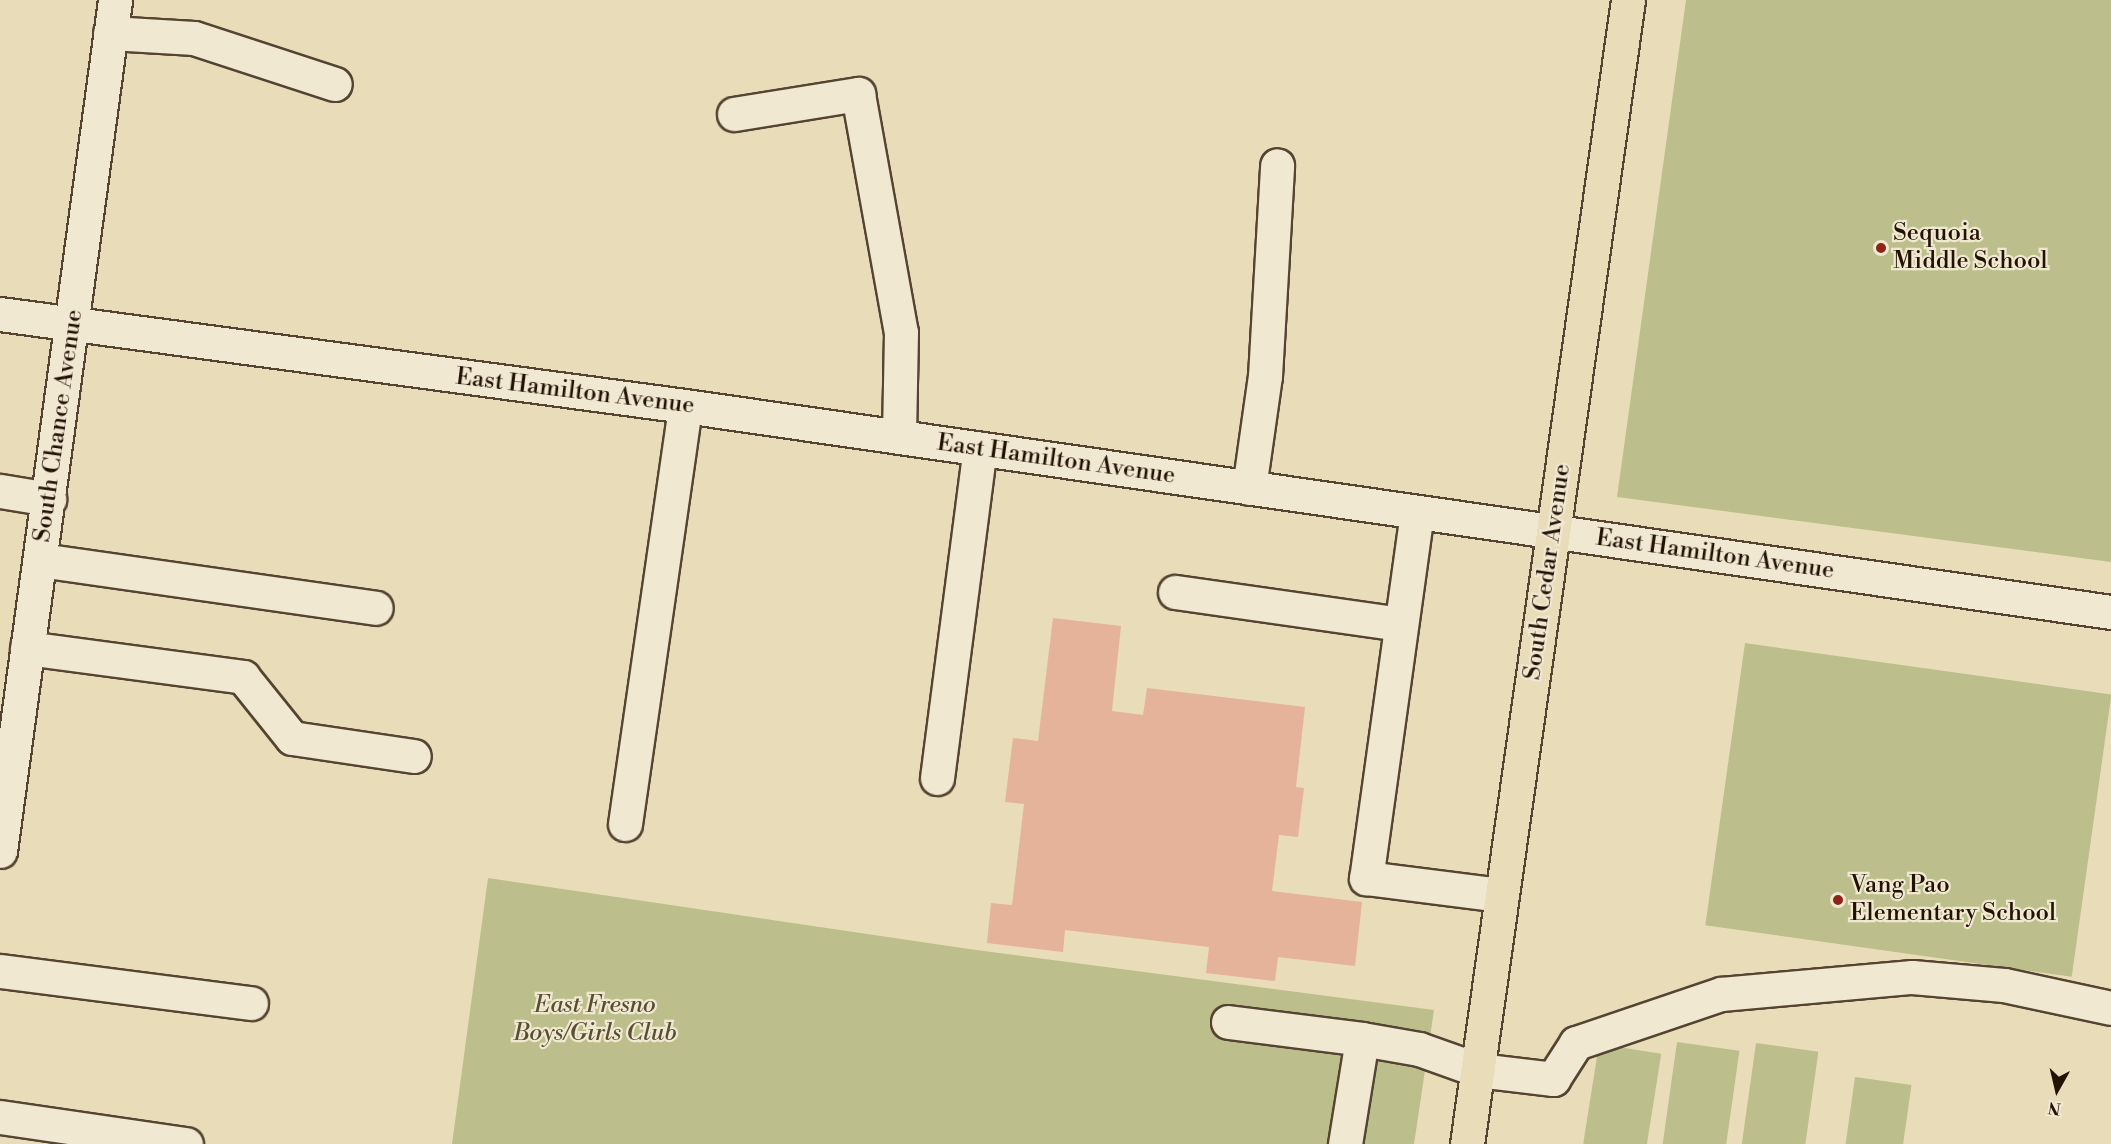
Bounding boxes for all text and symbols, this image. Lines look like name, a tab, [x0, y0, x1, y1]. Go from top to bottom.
place label: Sequoia Middle School	[1893, 220, 2048, 276]
marker: Sequoia Middle School	[1874, 241, 1888, 255]
street label: South Chance Avenue	[28, 308, 90, 544]
street label: East Hamilton Avenue	[454, 363, 696, 421]
street label: East Hamilton Avenue	[935, 429, 1177, 491]
street label: South Cedar Avenue	[1519, 462, 1577, 682]
street label: East Hamilton Avenue	[1594, 524, 1836, 586]
place label: Vang Pao Elementary School	[1850, 872, 2056, 928]
marker: Vang Pao Elementary School	[1831, 893, 1845, 907]
park label: East Fresno Boys/Girls Club	[513, 992, 677, 1048]
north arrow	[2027, 1060, 2087, 1120]
text: N	[2047, 1097, 2062, 1119]

